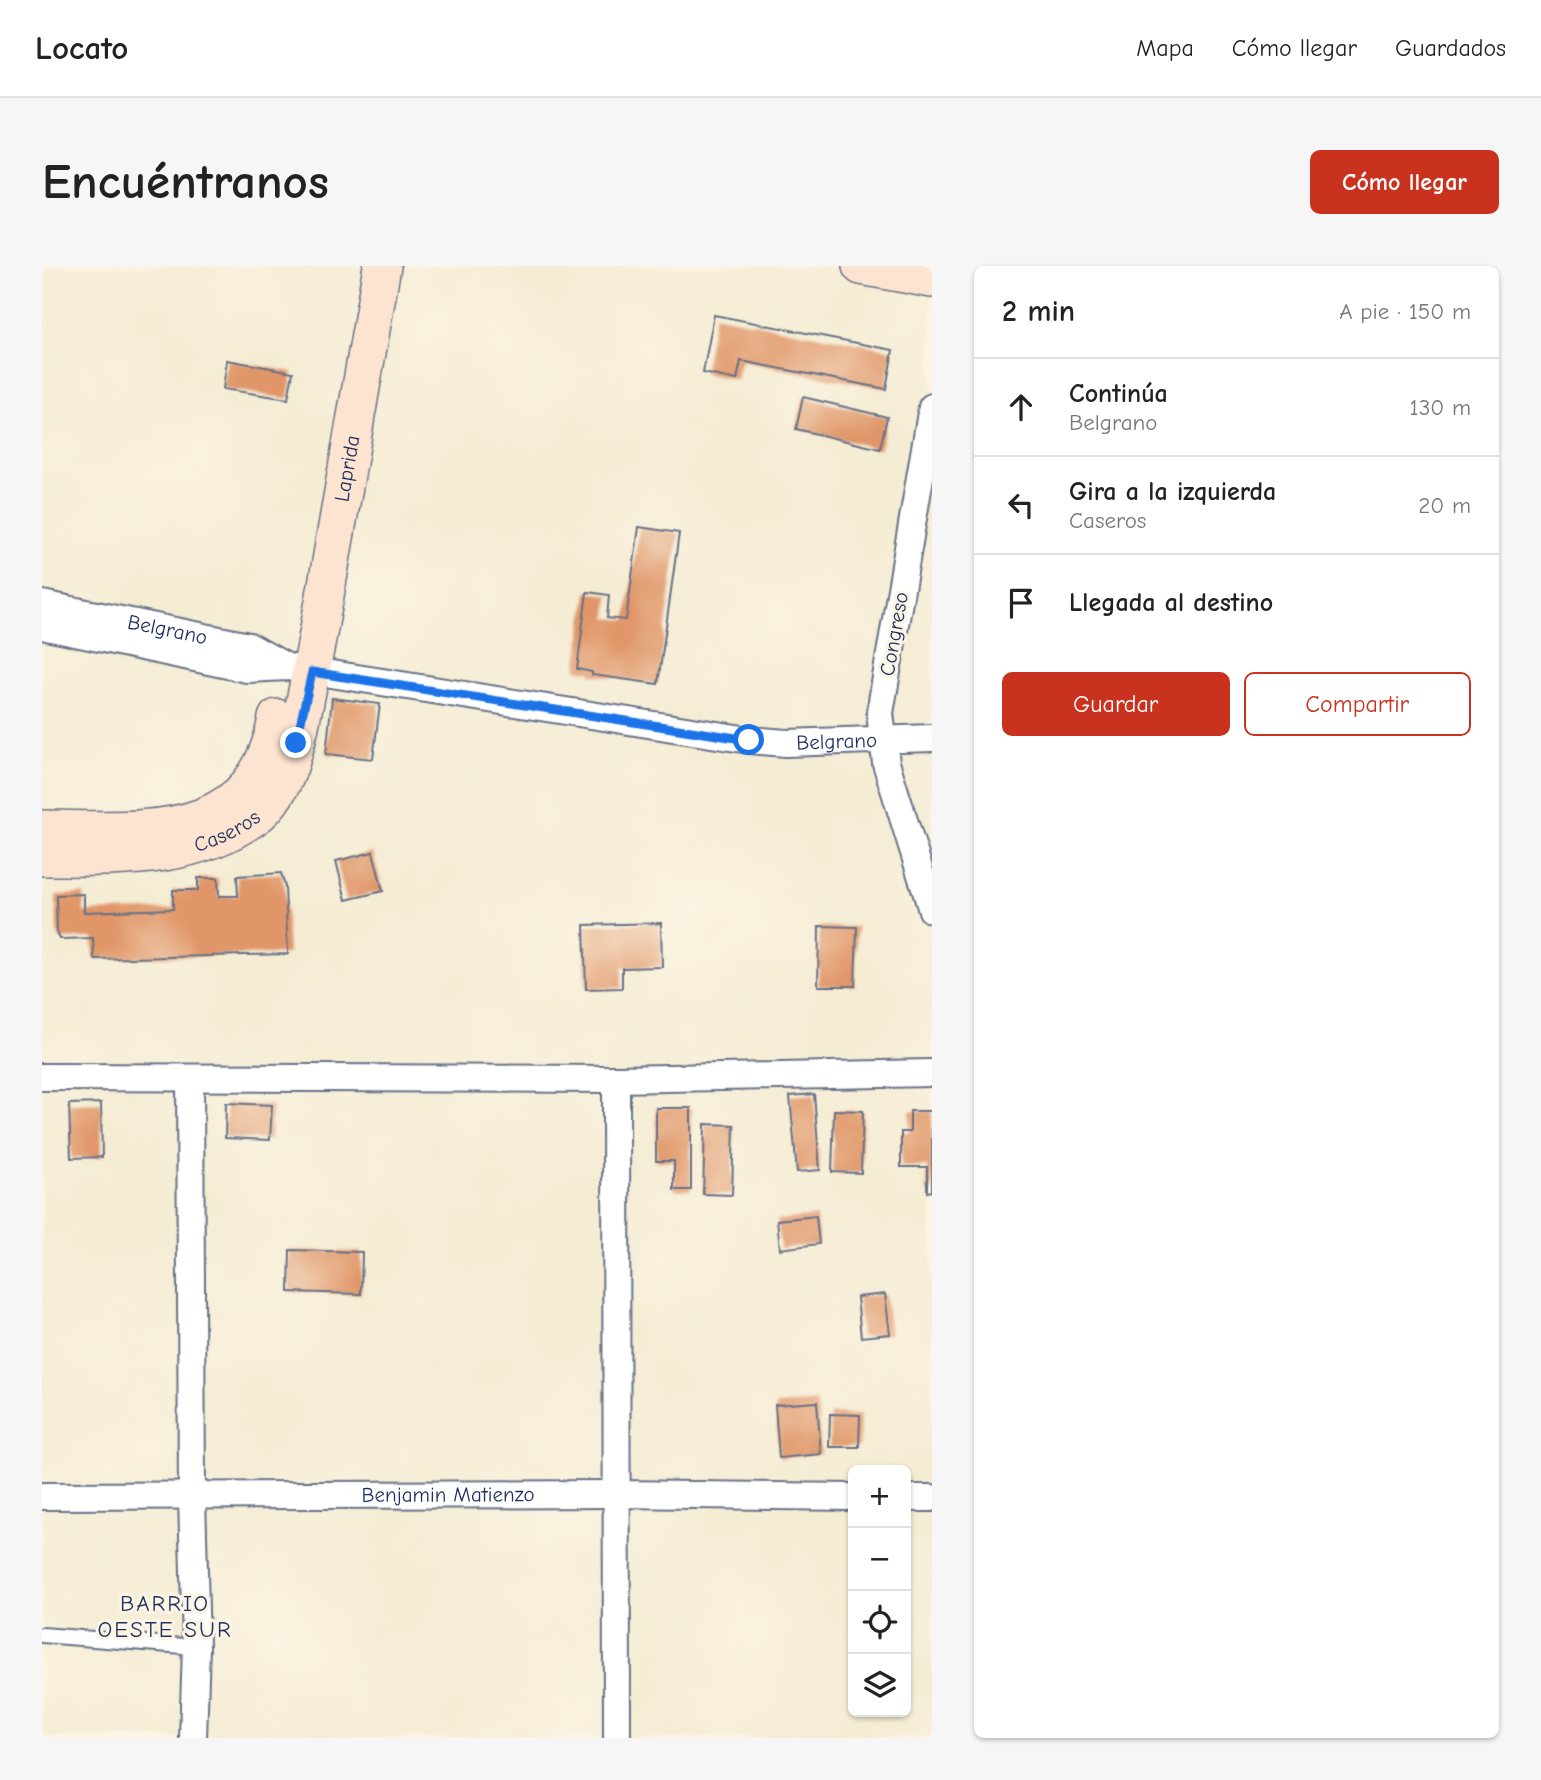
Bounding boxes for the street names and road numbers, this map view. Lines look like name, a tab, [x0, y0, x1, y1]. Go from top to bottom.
street label: Laprida	[329, 433, 365, 504]
street label: Congreso	[875, 590, 913, 678]
street label: Belgrano	[125, 610, 209, 649]
street label: Belgrano	[796, 728, 877, 755]
street label: Caseros	[191, 805, 265, 857]
street label: Benjamin Matienzo	[361, 1482, 535, 1507]

